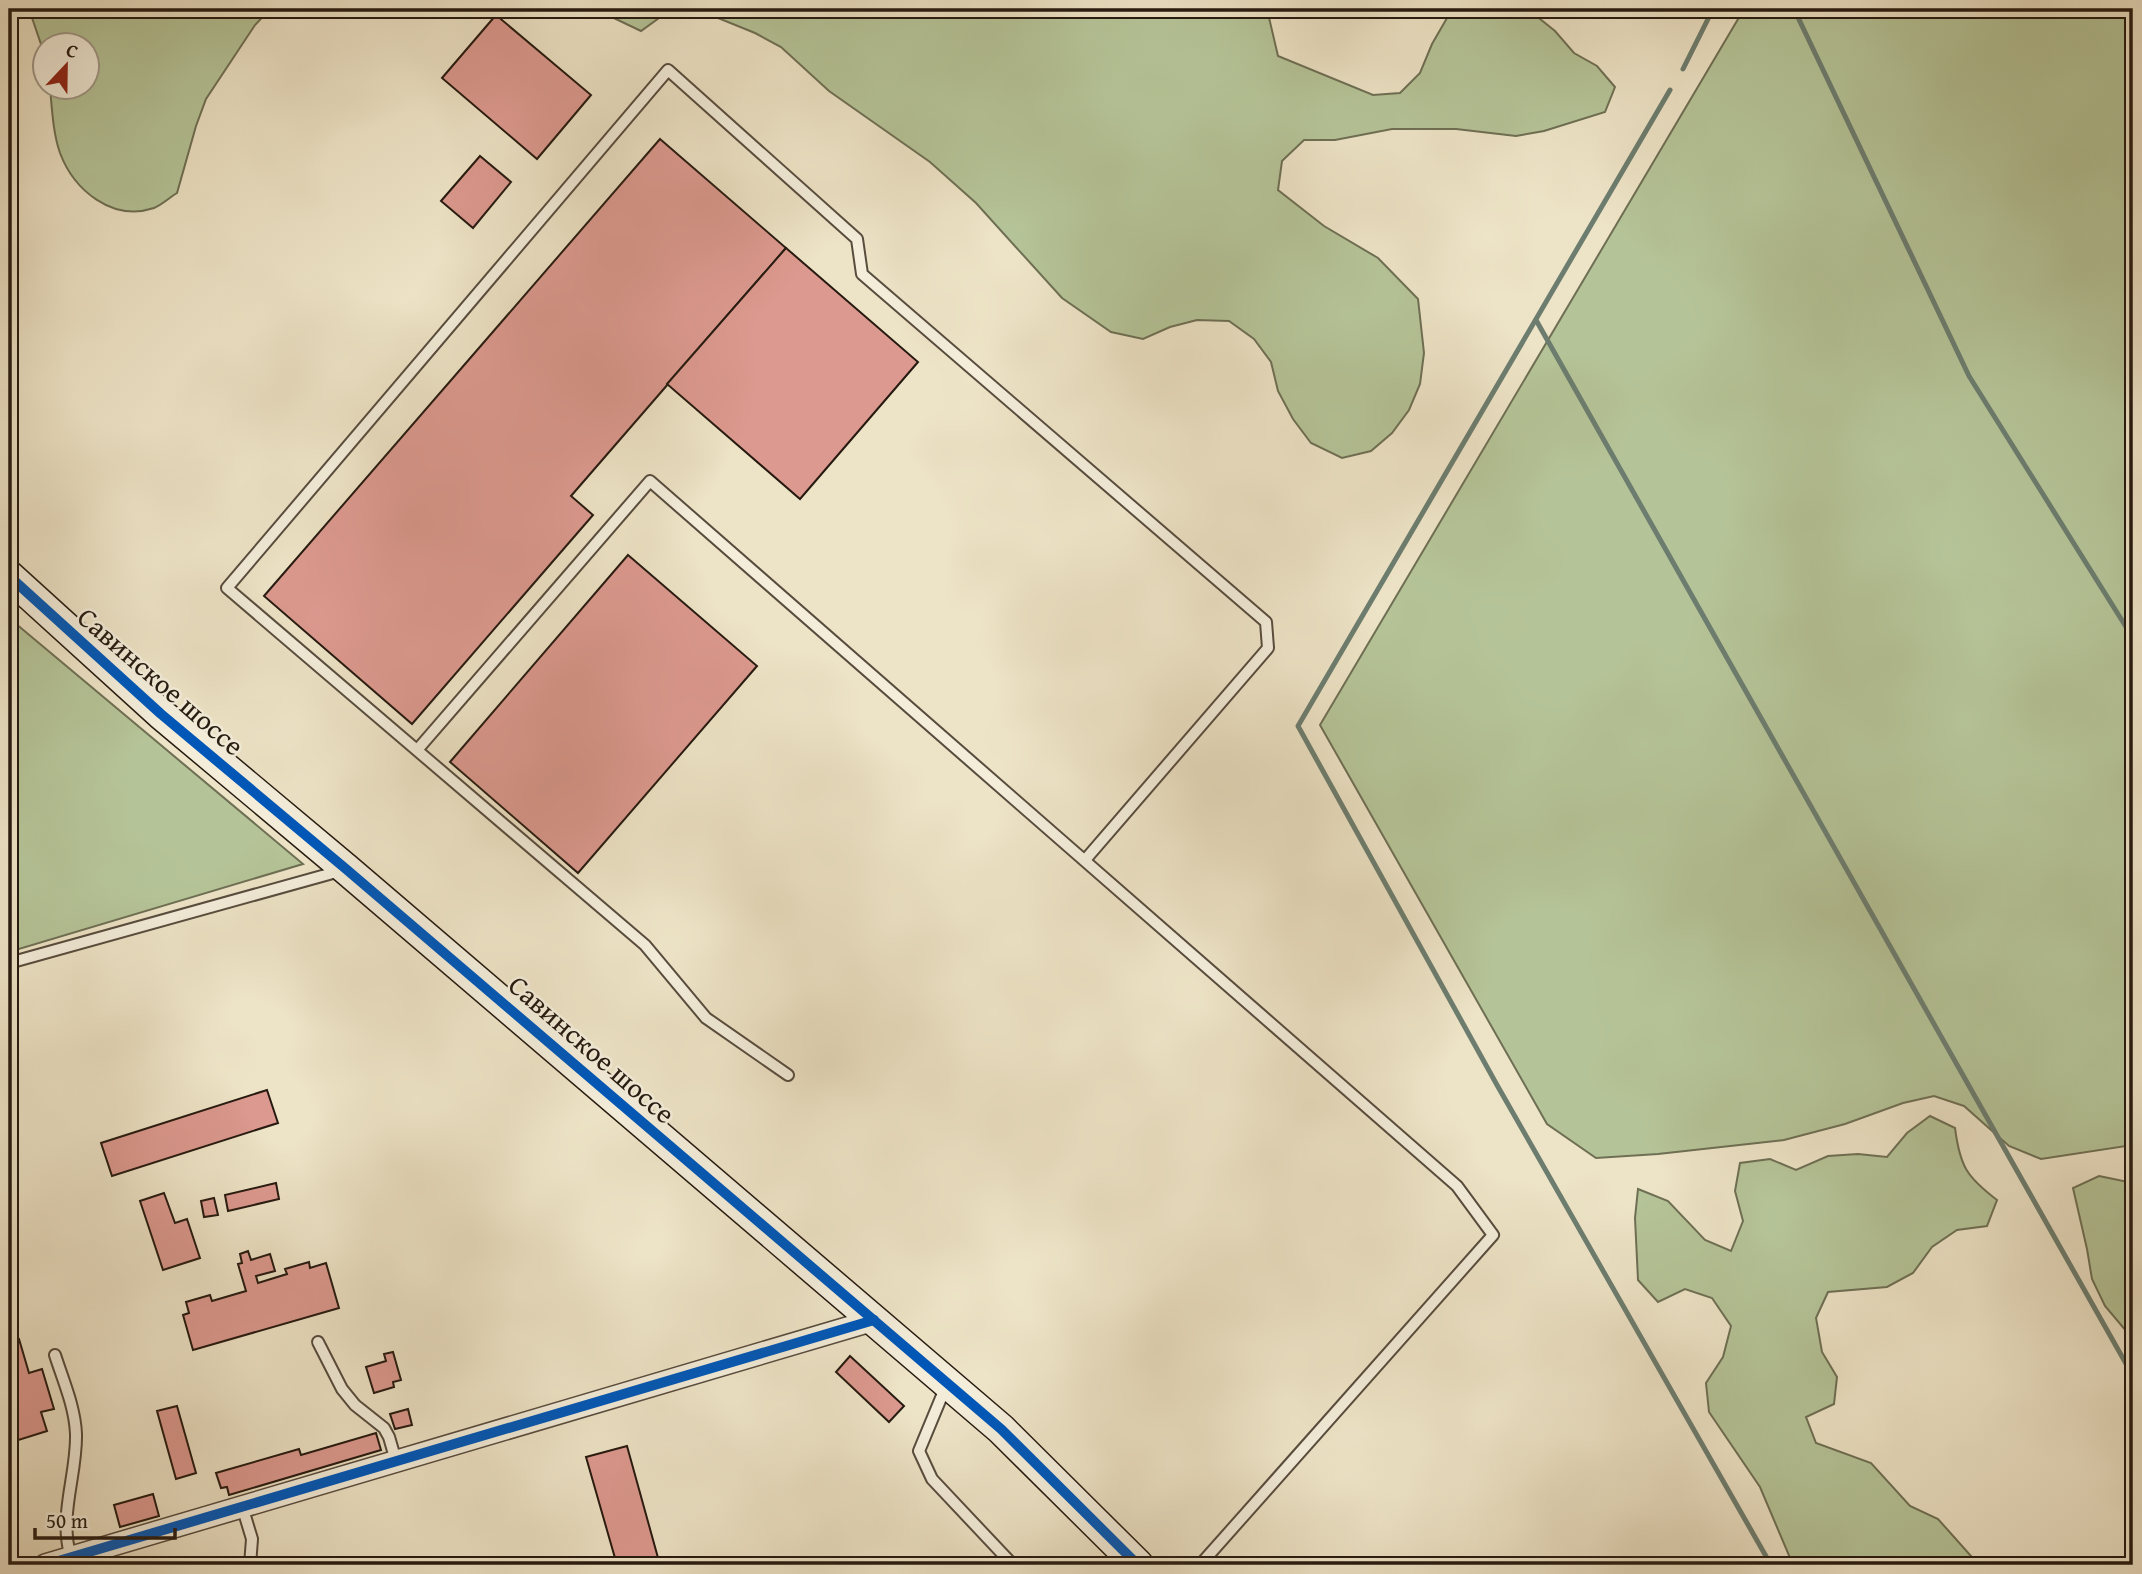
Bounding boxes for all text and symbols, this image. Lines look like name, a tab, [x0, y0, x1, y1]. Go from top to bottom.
north arrow	[32, 32, 102, 102]
text: С	[62, 35, 83, 65]
street label: Савинское шоссе	[69, 597, 254, 765]
street label: Савинское шоссе	[500, 965, 685, 1133]
scale bar	[35, 1497, 175, 1541]
text: 50 m	[46, 1505, 88, 1536]

